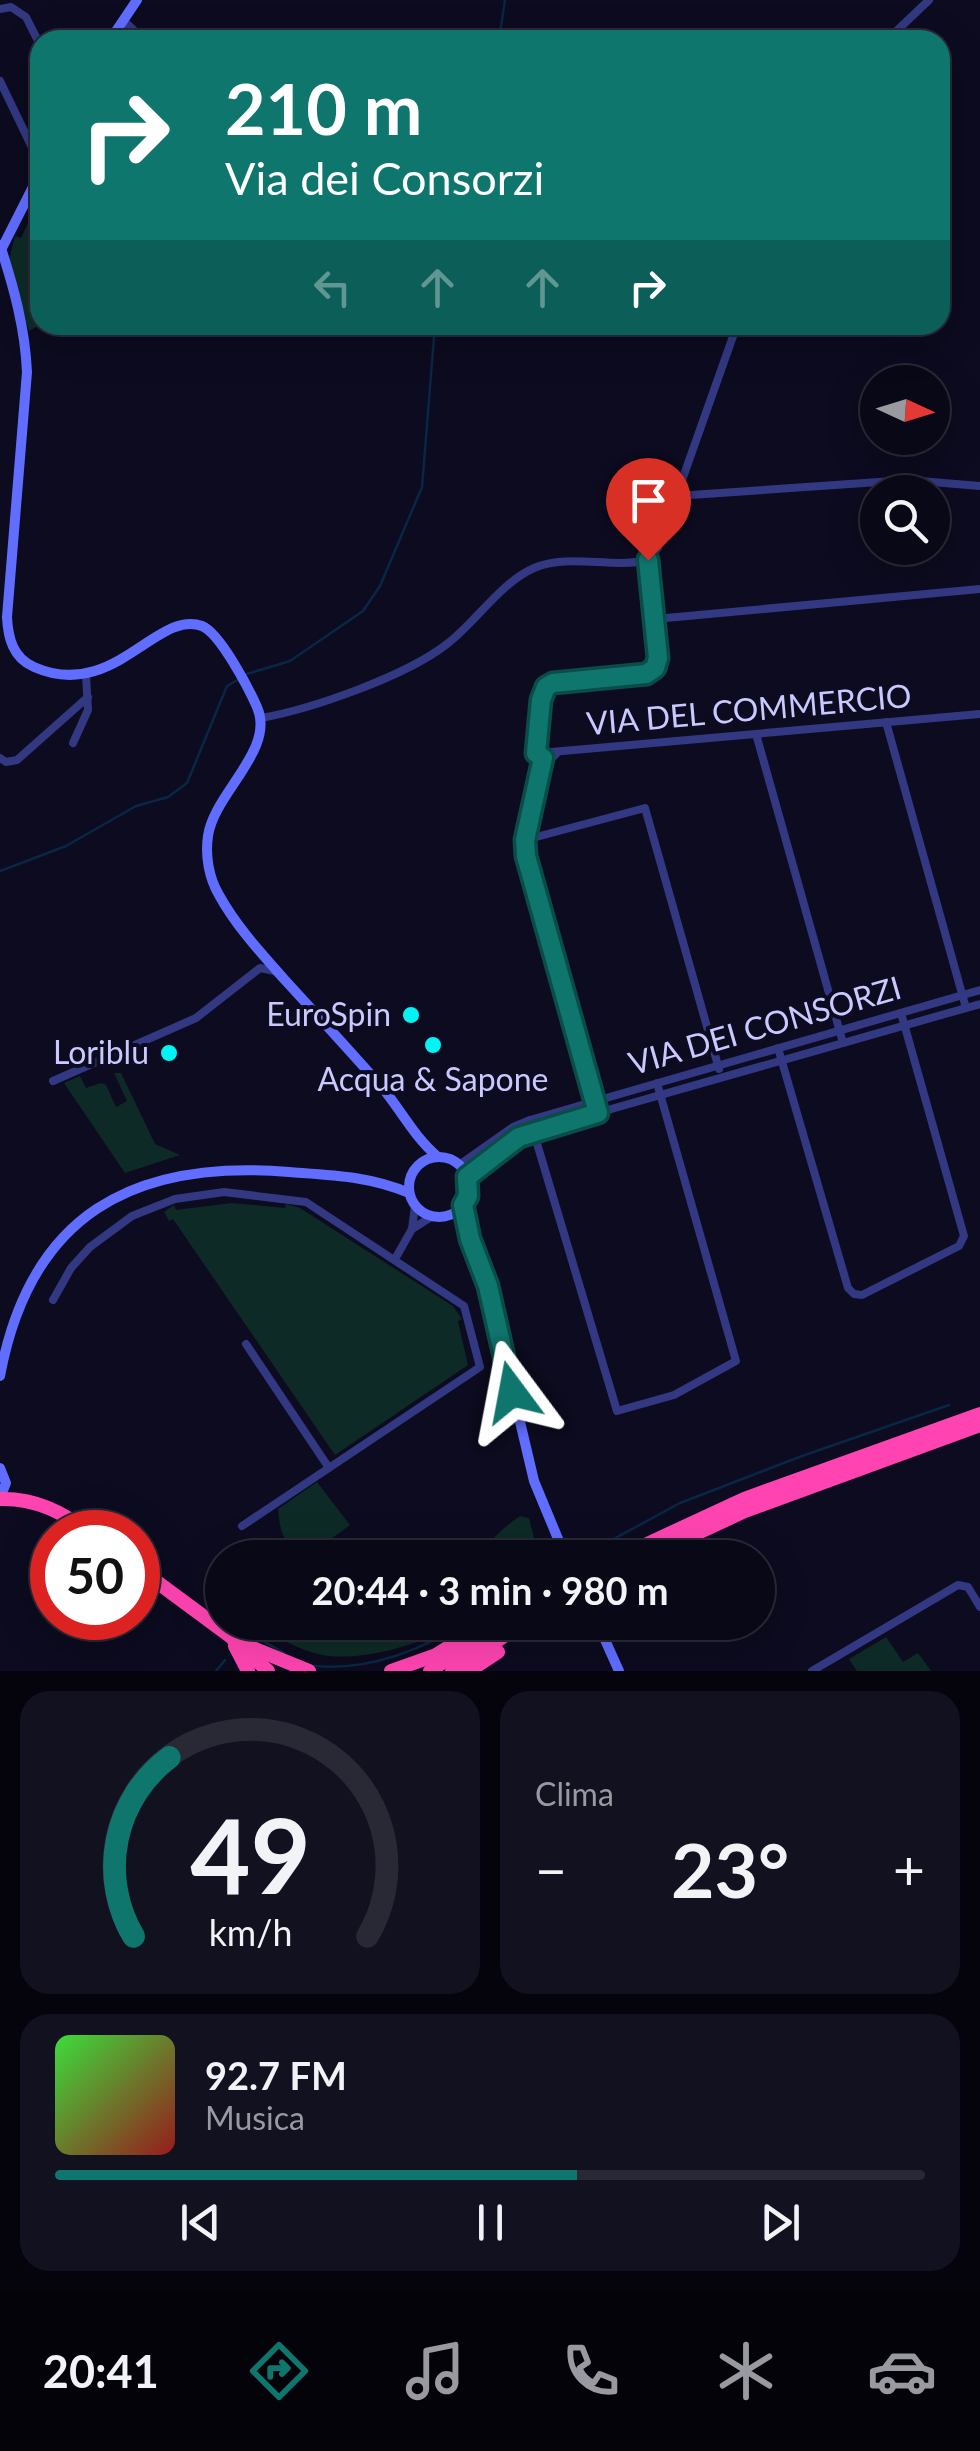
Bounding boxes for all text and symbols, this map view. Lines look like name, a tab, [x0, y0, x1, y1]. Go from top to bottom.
text: 210 m	[225, 66, 422, 150]
icon: right	[60, 70, 190, 200]
text: Via dei Consorzi	[225, 151, 544, 205]
icon: left	[305, 260, 360, 315]
icon: ahead	[410, 260, 465, 315]
icon: ahead	[515, 260, 570, 315]
icon: right	[620, 260, 675, 315]
north arrow	[860, 365, 950, 455]
map controls	[860, 365, 950, 565]
pin	[606, 458, 691, 561]
icon: arrive	[621, 473, 676, 528]
button: search	[860, 475, 950, 565]
street label: VIA DEL COMMERCIO	[585, 675, 913, 742]
street label: VIA DEI CONSORZI	[624, 967, 905, 1082]
place label: EuroSpin	[266, 994, 391, 1033]
marker: EuroSpin	[400, 1004, 422, 1026]
place label: Loriblu	[53, 1032, 149, 1071]
marker: Acqua & Sapone	[422, 1034, 444, 1056]
marker: Loriblu	[158, 1042, 180, 1064]
place label: Acqua & Sapone	[318, 1059, 549, 1098]
position arrow	[460, 1340, 564, 1444]
speed limit sign: 50	[30, 1510, 160, 1640]
text: 20:44 · 3 min · 980 m	[311, 1567, 669, 1613]
text: Clima	[535, 1774, 614, 1813]
text: 49	[190, 1791, 310, 1916]
text: 23°	[671, 1824, 789, 1914]
text: −	[535, 1836, 567, 1902]
text: +	[893, 1836, 925, 1902]
text: km/h	[208, 1911, 292, 1954]
text: 92.7 FM	[205, 2052, 347, 2098]
text: Musica	[205, 2098, 305, 2137]
icon: previous	[173, 2195, 228, 2250]
icon: pause	[463, 2195, 518, 2250]
icon: next	[753, 2195, 808, 2250]
icon: directions	[244, 2336, 314, 2406]
icon: music	[400, 2336, 470, 2406]
icon: phone	[556, 2336, 626, 2406]
icon: climate	[711, 2336, 781, 2406]
icon: car	[867, 2336, 937, 2406]
text: 20:41	[43, 2344, 159, 2398]

